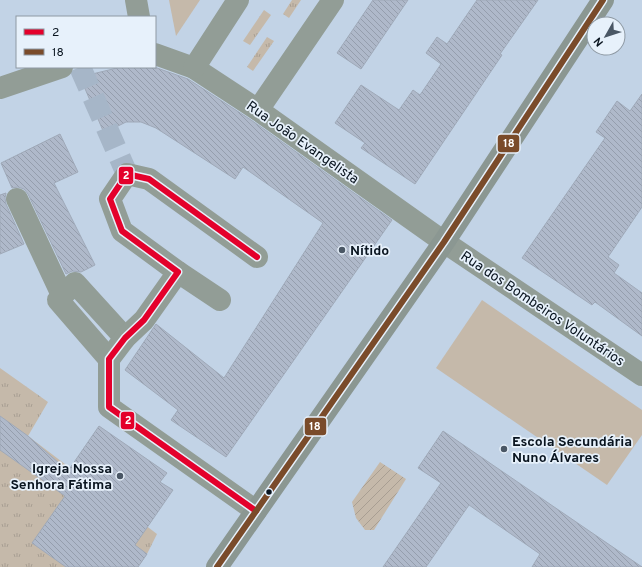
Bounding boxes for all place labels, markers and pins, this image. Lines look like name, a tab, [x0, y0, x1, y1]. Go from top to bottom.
place label: Nítido	[350, 243, 389, 260]
marker: Nítido	[337, 245, 347, 255]
place label: Escola Secundária Nuno Álvares	[512, 434, 632, 467]
marker: Escola Secundária Nuno Álvares	[499, 444, 509, 454]
place label: Igreja Nossa Senhora Fátima	[11, 461, 112, 494]
marker: Igreja Nossa Senhora Fátima	[115, 471, 125, 481]
unlabelled marker	[264, 487, 274, 497]

